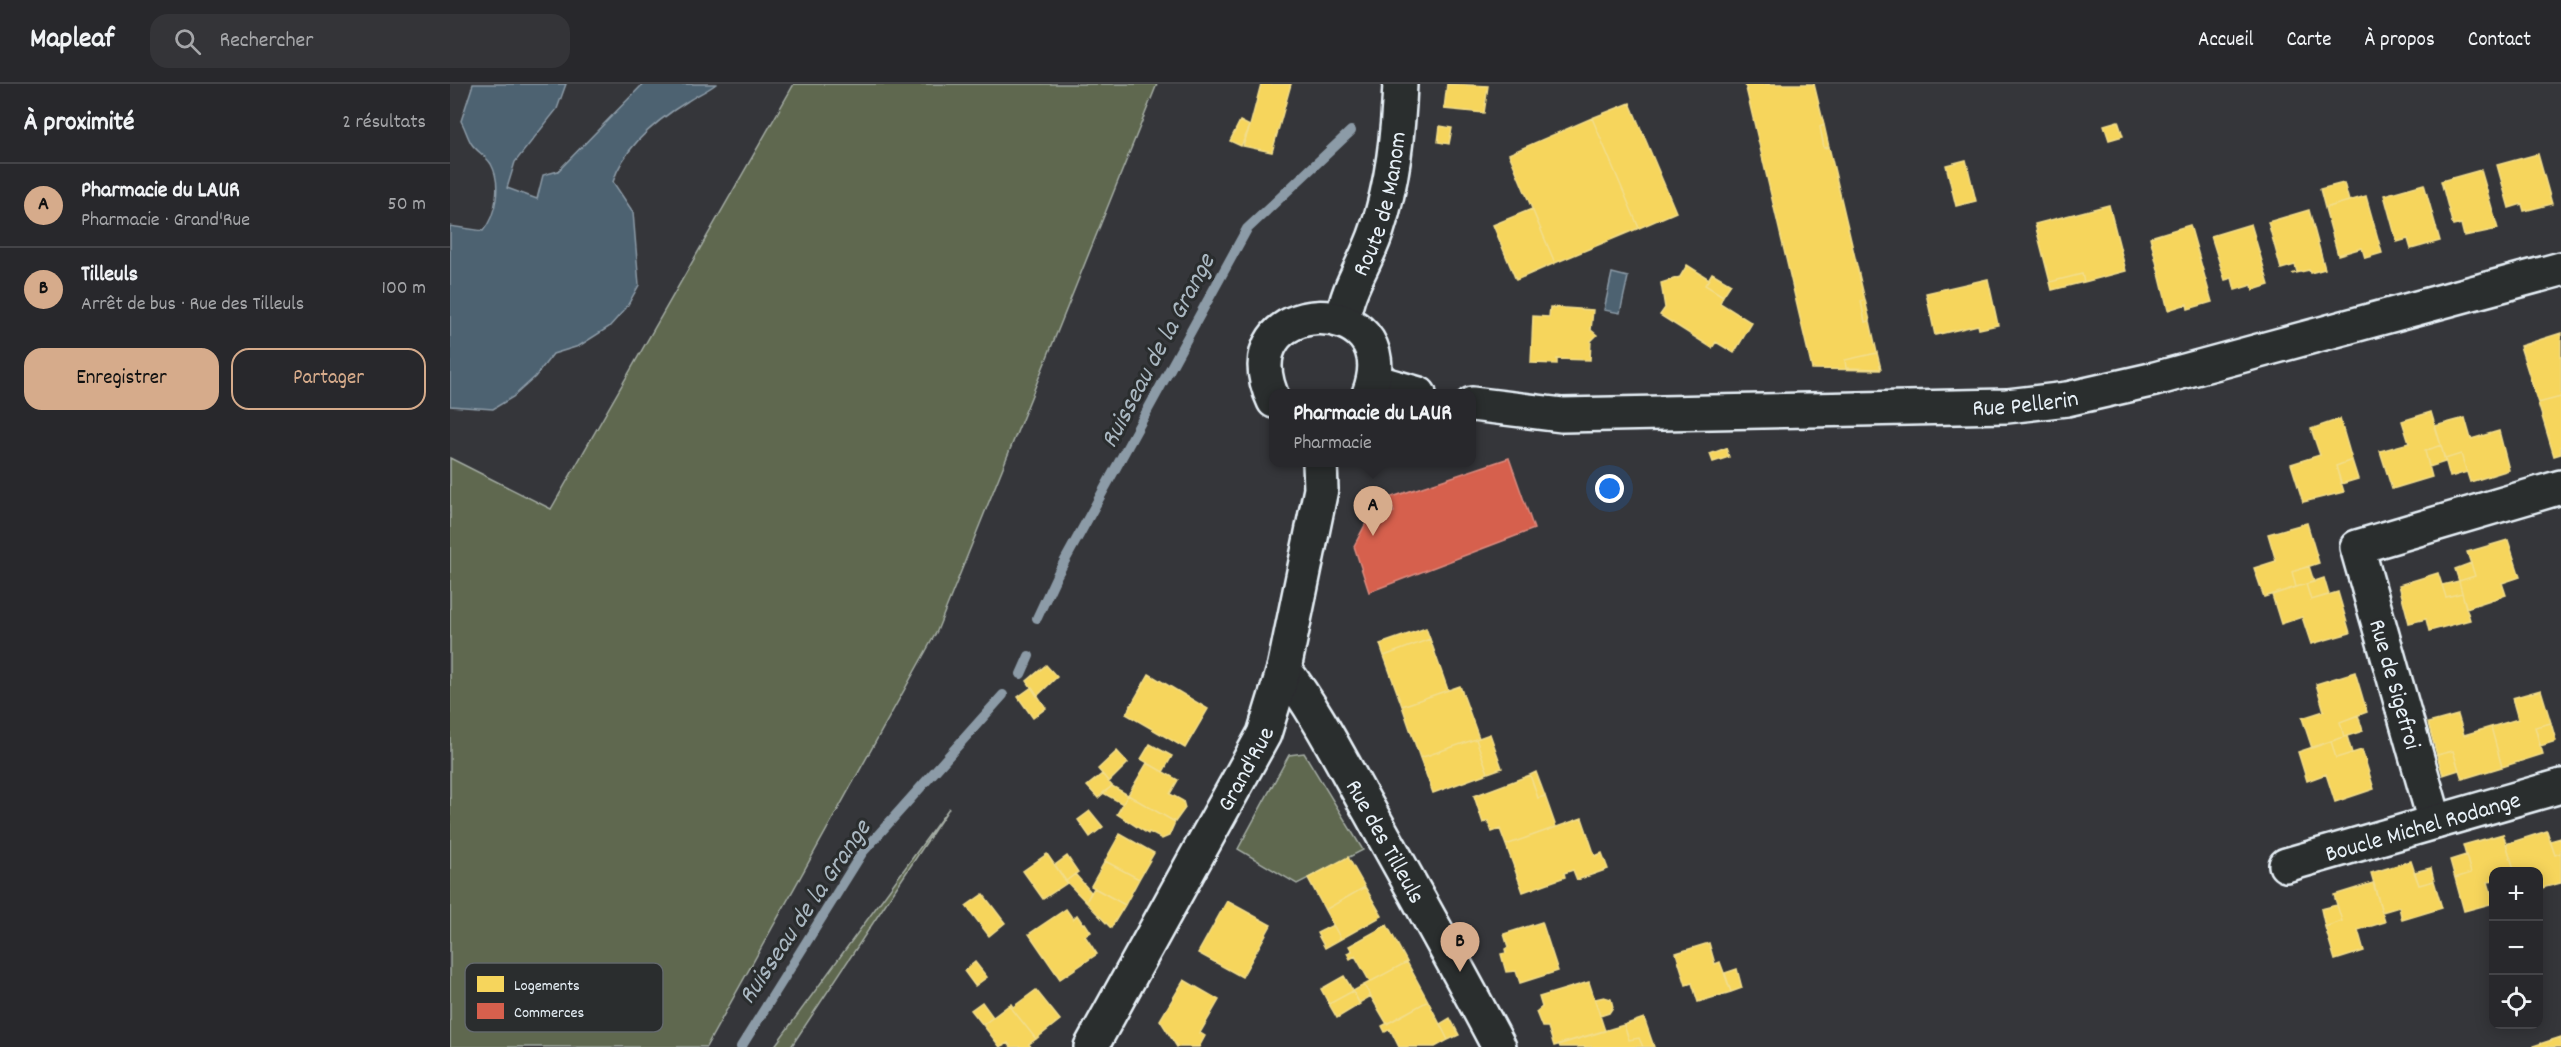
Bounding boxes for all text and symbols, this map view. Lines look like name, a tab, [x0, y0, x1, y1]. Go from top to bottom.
search box	[150, 14, 570, 68]
text: Mapleaf	[30, 21, 114, 61]
icon: search	[171, 25, 204, 58]
text: Rechercher	[219, 26, 313, 57]
text: Accueil	[2198, 26, 2253, 56]
text: Carte	[2286, 26, 2331, 56]
text: À propos	[2364, 26, 2435, 56]
text: Contact	[2468, 26, 2531, 56]
text: À proximité	[24, 105, 134, 142]
text: 2 résultats	[342, 109, 426, 137]
street label: Route de Manom	[1345, 130, 1417, 283]
text: Pharmacie du LAUR	[81, 176, 240, 207]
text: A	[38, 191, 49, 219]
text: 50 m	[388, 191, 426, 219]
text: Pharmacie · Grand'Rue	[81, 207, 250, 235]
water label: Ruisseau de la Grange	[1092, 247, 1227, 455]
text: Tilleuls	[81, 260, 138, 291]
text: B	[39, 275, 48, 303]
text: 100 m	[382, 275, 426, 303]
text: Arrêt de bus · Rue des Tilleuls	[81, 291, 304, 319]
button: Enregistrer	[24, 348, 219, 410]
button: Partager	[231, 348, 426, 410]
street label: Rue Pellerin	[1972, 383, 2082, 427]
popup	[1269, 389, 1476, 467]
text: Pharmacie du LAUR	[1293, 399, 1452, 430]
text: Pharmacie	[1293, 430, 1372, 458]
your location	[1595, 474, 1624, 503]
pin: A	[1354, 486, 1392, 536]
street label: Rue de Sigefroi	[2358, 616, 2428, 754]
street label: Grand'Rue	[1210, 724, 1285, 819]
street label: Rue des Tilleuls	[1335, 774, 1432, 911]
street label: Boucle Michel Rodange	[2322, 784, 2525, 873]
water label: Ruisseau de la Grange	[730, 812, 882, 1012]
map controls	[2489, 867, 2543, 1029]
button: +	[2489, 867, 2543, 921]
button: −	[2489, 921, 2543, 975]
pin: B	[1440, 922, 1480, 972]
legend	[465, 963, 663, 1032]
text: Logements	[514, 975, 580, 998]
button: locate	[2489, 975, 2543, 1029]
text: Commerces	[514, 1002, 584, 1025]

